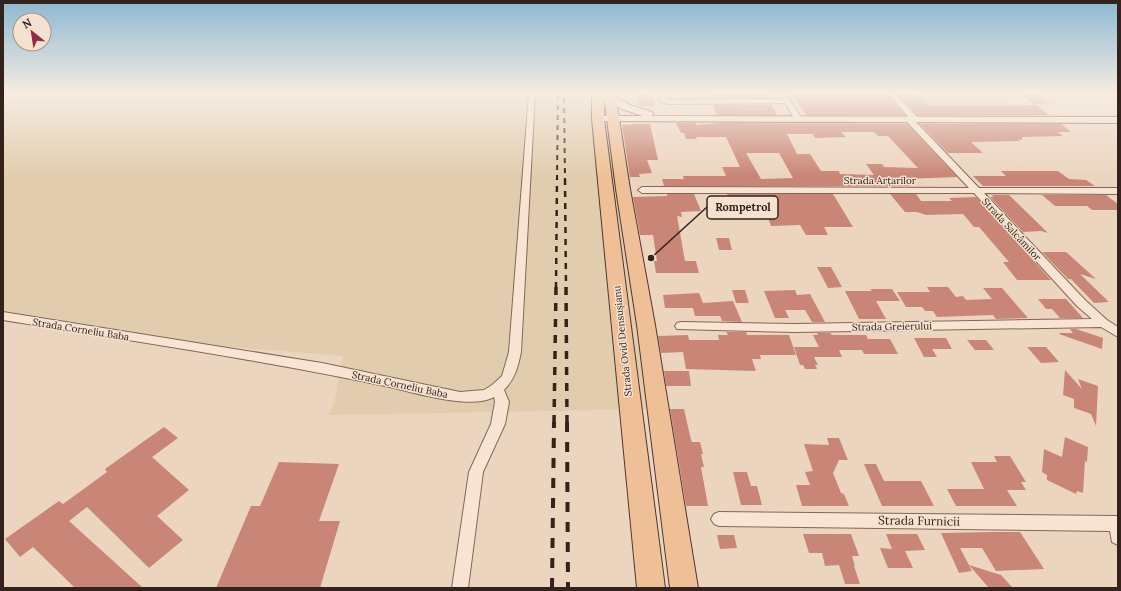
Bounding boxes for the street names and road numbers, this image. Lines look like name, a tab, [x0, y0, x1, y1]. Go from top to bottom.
street label: Strada Arțarilor	[844, 174, 917, 187]
street label: Strada Salcâmilor	[979, 195, 1045, 264]
street label: Strada Ovid Densușianu	[610, 285, 635, 397]
street label: Strada Corneliu Baba	[32, 315, 130, 344]
street label: Strada Greierului	[852, 319, 932, 334]
street label: Strada Corneliu Baba	[351, 368, 449, 401]
street label: Strada Furnicii	[878, 512, 960, 529]

